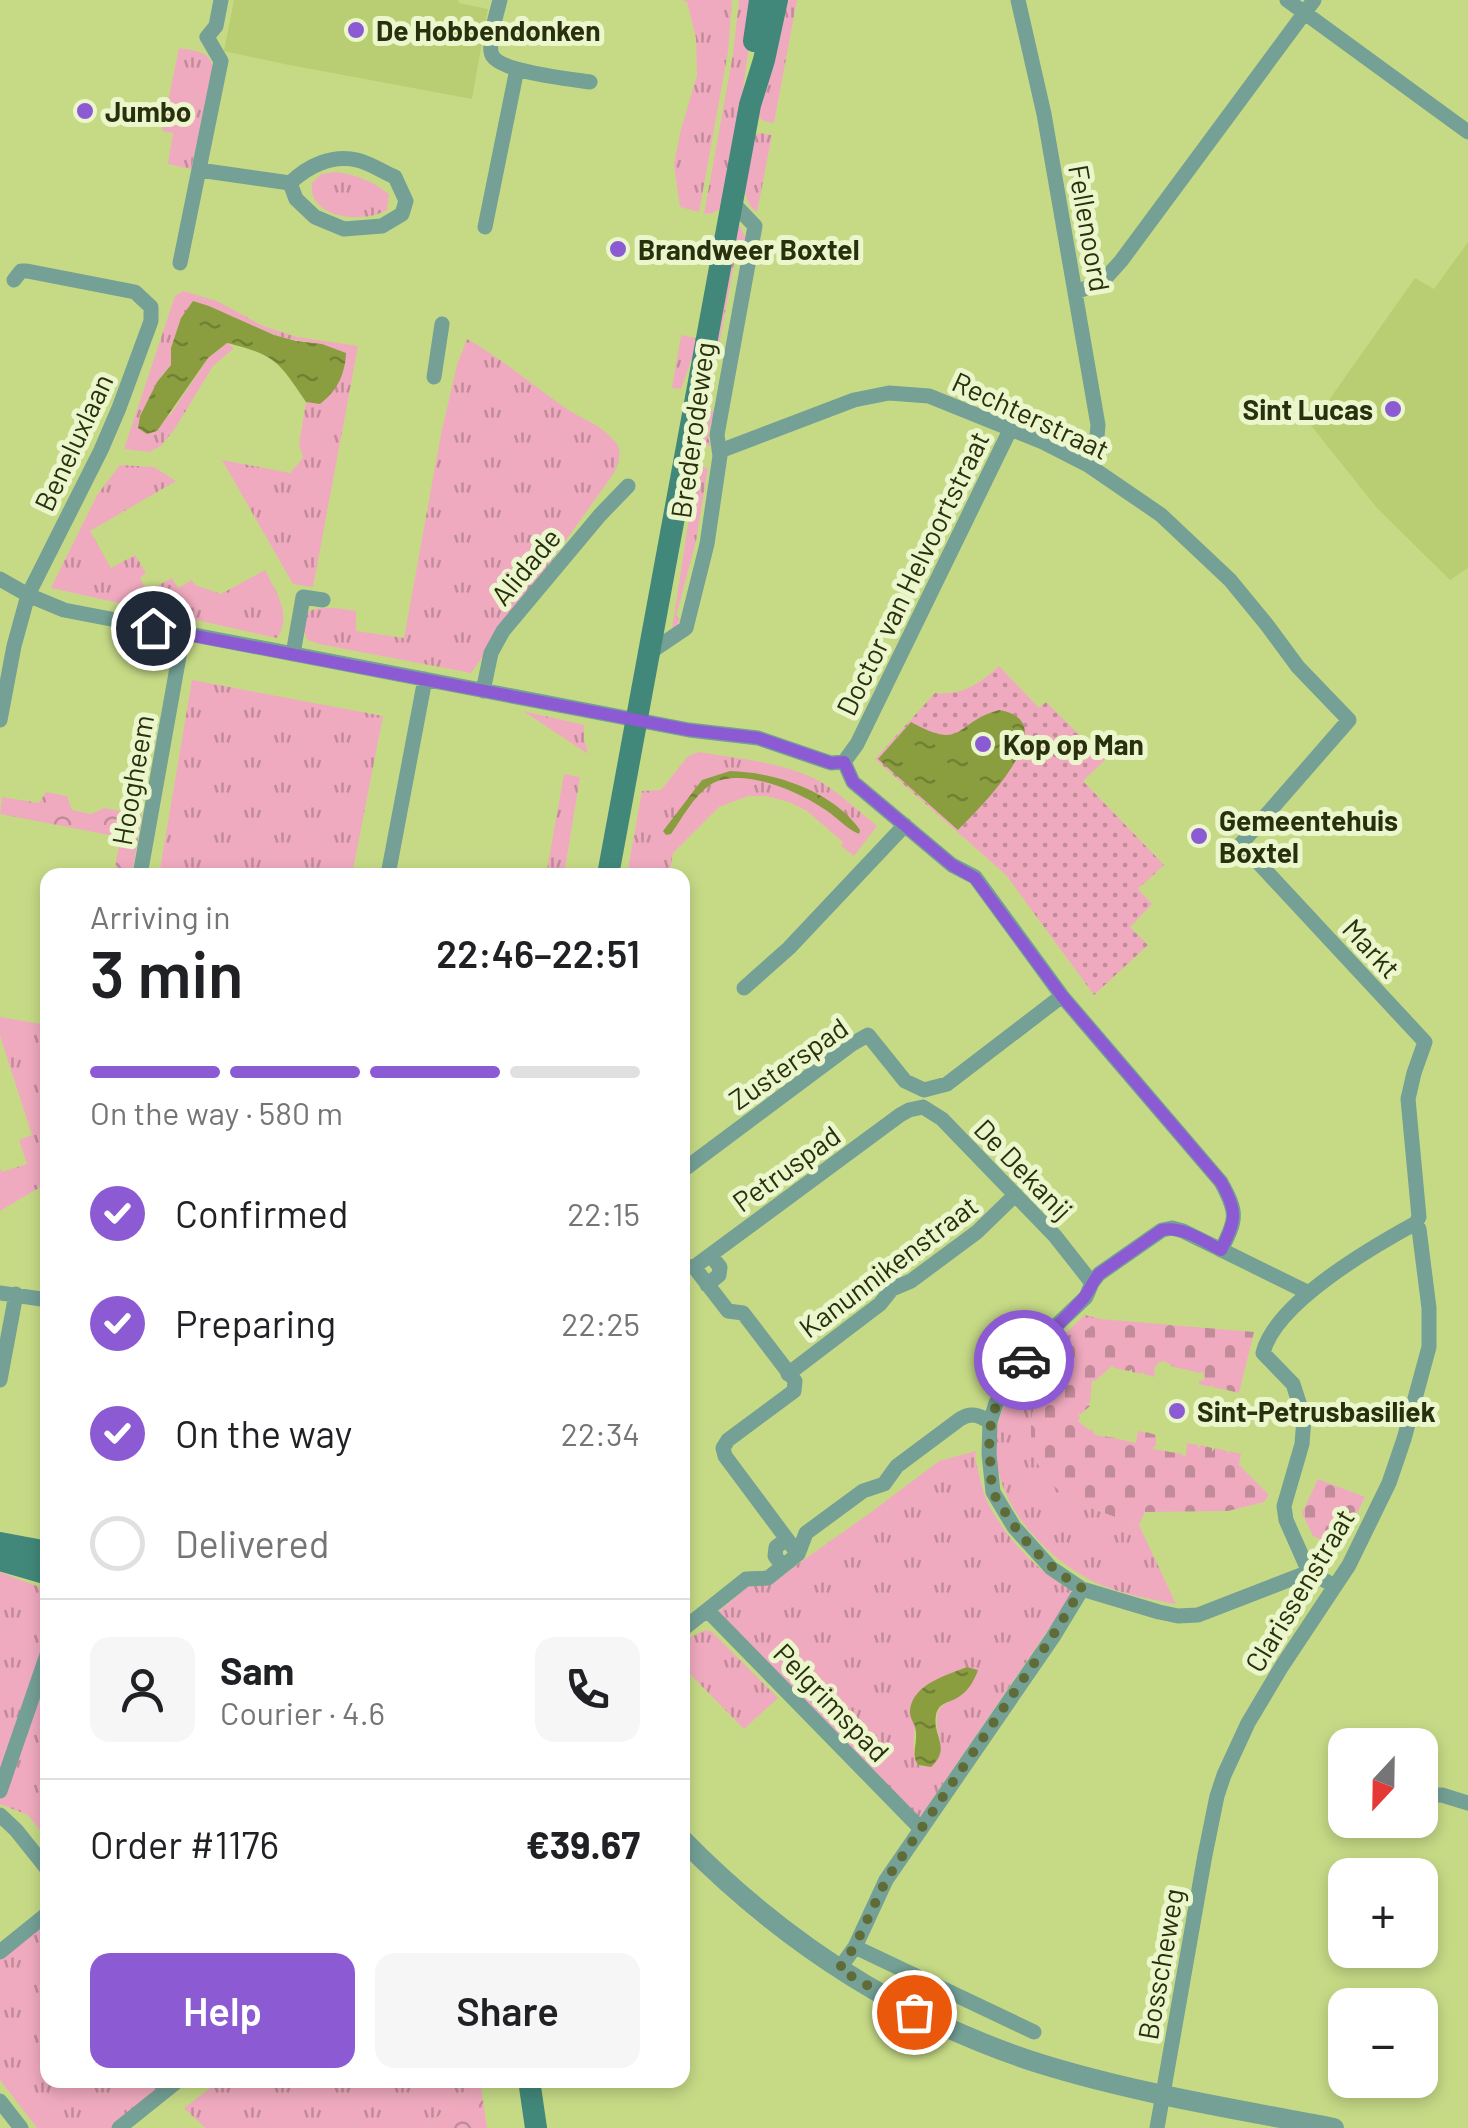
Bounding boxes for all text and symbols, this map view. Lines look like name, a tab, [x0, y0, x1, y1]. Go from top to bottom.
place label: De Hobbendonken	[376, 13, 600, 47]
marker: De Hobbendonken	[345, 19, 367, 41]
place label: Jumbo	[105, 94, 191, 128]
marker: Jumbo	[74, 100, 96, 122]
street label: Fellenoord	[1062, 162, 1118, 294]
place label: Brandweer Boxtel	[638, 232, 859, 266]
marker: Brandweer Boxtel	[607, 238, 629, 260]
street label: Brederodeweg	[663, 340, 721, 520]
street label: Rechterstraat	[947, 364, 1115, 466]
street label: Beneluxlaan	[26, 368, 120, 516]
place label: Sint Lucas	[1242, 392, 1373, 426]
marker: Sint Lucas	[1382, 398, 1404, 420]
street label: Doctor van Helvoortstraat	[828, 425, 996, 721]
street label: Alidade	[483, 520, 567, 612]
pin	[111, 586, 196, 671]
icon: home	[126, 601, 181, 656]
street label: Hoogheem	[104, 712, 160, 848]
place label: Kop op Man	[1003, 727, 1144, 761]
marker: Kop op Man	[972, 733, 994, 755]
place label: Gemeentehuis Boxtel	[1219, 803, 1398, 869]
marker: Gemeentehuis Boxtel	[1188, 825, 1210, 847]
text: Arriving in	[90, 897, 230, 935]
street label: Markt	[1336, 911, 1408, 985]
text: 22:46–22:51	[436, 930, 640, 976]
text: 3 min	[90, 933, 243, 1011]
street label: Zusterspad	[722, 1010, 854, 1116]
text: On the way · 580 m	[90, 1093, 343, 1131]
street label: De Dekanij	[968, 1111, 1080, 1227]
street label: Petruspad	[726, 1118, 846, 1218]
icon: check	[90, 1186, 145, 1241]
street label: Kanunnikenstraat	[792, 1188, 984, 1344]
text: Confirmed	[175, 1190, 348, 1236]
text: 22:15	[567, 1194, 640, 1232]
icon: check	[90, 1296, 145, 1351]
text: Preparing	[175, 1300, 336, 1346]
text: 22:25	[561, 1304, 640, 1342]
courier	[974, 1310, 1074, 1410]
icon: car	[997, 1333, 1052, 1388]
place label: Sint-Petrusbasiliek	[1197, 1394, 1436, 1428]
marker: Sint-Petrusbasiliek	[1166, 1400, 1188, 1422]
icon: check	[90, 1406, 145, 1461]
text: On the way	[175, 1410, 352, 1456]
text: 22:34	[561, 1414, 640, 1452]
street label: Clarissenstraat	[1237, 1502, 1361, 1678]
text: Delivered	[175, 1520, 329, 1566]
street label: Pelgrimspad	[767, 1636, 897, 1768]
button: person	[90, 1637, 195, 1742]
button: phone	[535, 1637, 640, 1742]
text: Sam	[220, 1647, 294, 1693]
text: Courier · 4.6	[220, 1693, 385, 1731]
north arrow	[1328, 1728, 1438, 1838]
map controls	[1328, 1728, 1438, 2098]
text: Order #1176	[90, 1821, 279, 1867]
text: €39.67	[526, 1821, 640, 1867]
button: +	[1328, 1858, 1438, 1968]
street label: Bosscheweg	[1130, 1886, 1190, 2042]
button: Help	[90, 1953, 355, 2068]
button: Share	[375, 1953, 640, 2068]
pin	[872, 1970, 957, 2055]
icon: bag	[887, 1985, 942, 2040]
button: −	[1328, 1988, 1438, 2098]

